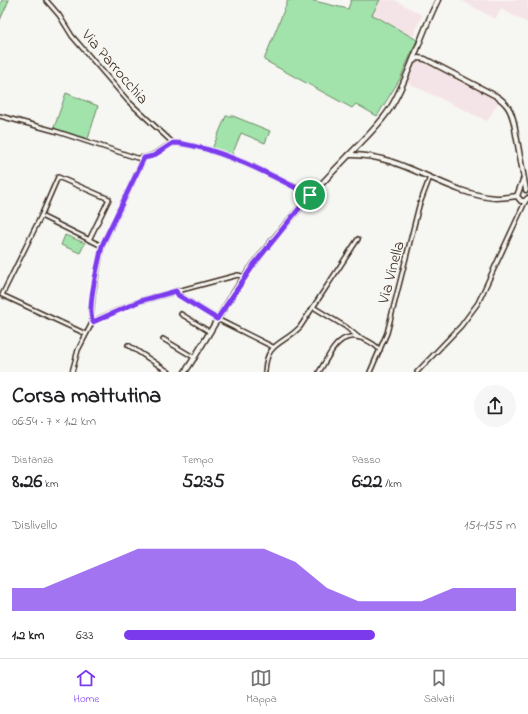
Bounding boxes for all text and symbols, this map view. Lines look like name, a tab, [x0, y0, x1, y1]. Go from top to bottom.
street label: Via Parrocchia	[74, 24, 154, 110]
pin	[293, 178, 327, 212]
icon: arrive	[299, 184, 321, 206]
street label: Via Vinella	[372, 238, 412, 308]
text: Corsa mattutina	[12, 381, 161, 413]
button: share	[474, 385, 516, 427]
text: 06:54 · 7 × 1.2 km	[12, 412, 96, 431]
text: Distanza	[12, 452, 53, 468]
text: Tempo	[182, 452, 213, 468]
text: Passo	[352, 452, 381, 468]
text: 8.26	[12, 468, 42, 497]
text: 52:35	[182, 468, 225, 497]
text: 6:22	[352, 468, 382, 497]
text: km	[42, 476, 58, 492]
text: /km	[382, 476, 402, 492]
text: Dislivello	[12, 516, 57, 535]
text: 151–155 m	[464, 516, 516, 535]
text: 1.2 km	[12, 626, 44, 645]
text: 6:33	[76, 626, 94, 645]
tab: Home	[74, 667, 99, 707]
tab: Mappa	[246, 667, 277, 707]
tab: Salvati	[424, 667, 454, 707]

